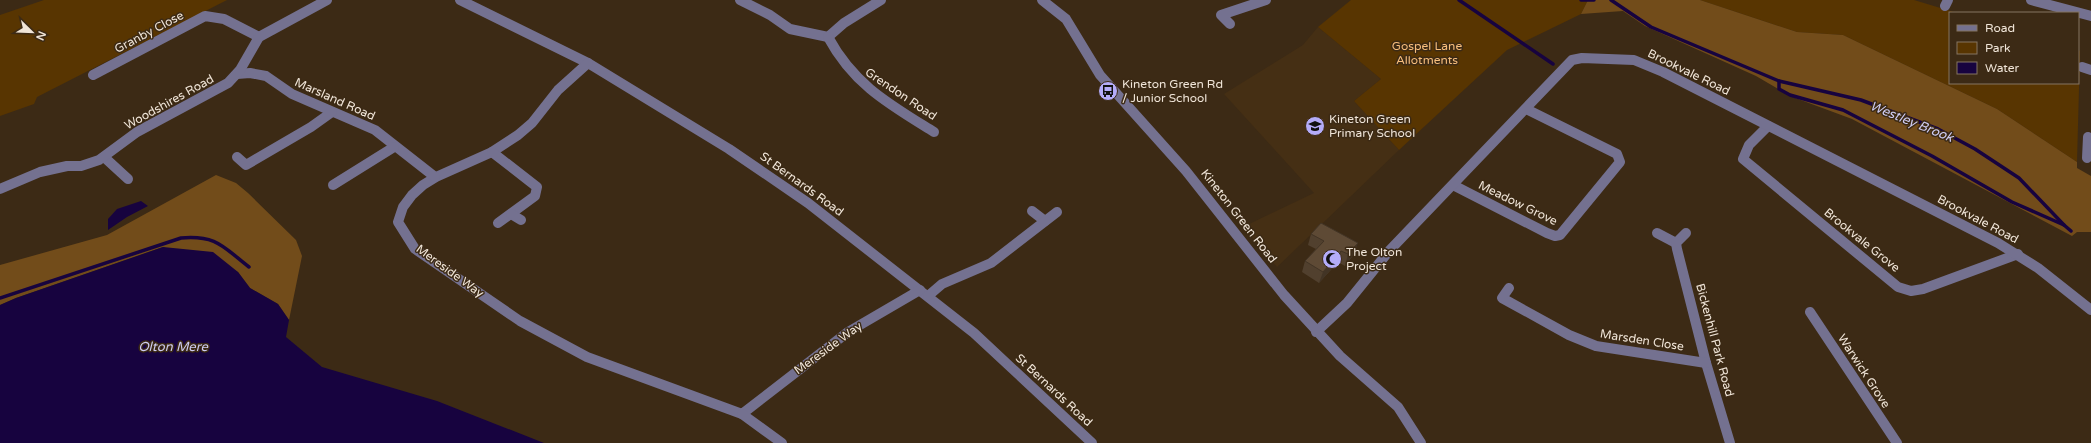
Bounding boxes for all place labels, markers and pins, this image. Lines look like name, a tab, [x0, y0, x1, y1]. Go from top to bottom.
place label: Kineton Green Rd / Junior School	[1122, 77, 1223, 105]
bus stop icon: Kineton Green Rd / Junior School	[1097, 80, 1119, 102]
place label: Kineton Green Primary School	[1329, 112, 1415, 140]
school or university icon: Kineton Green Primary School	[1304, 115, 1326, 137]
place label: The Olton Project	[1346, 245, 1402, 273]
mosque icon: The Olton Project	[1321, 248, 1343, 270]

